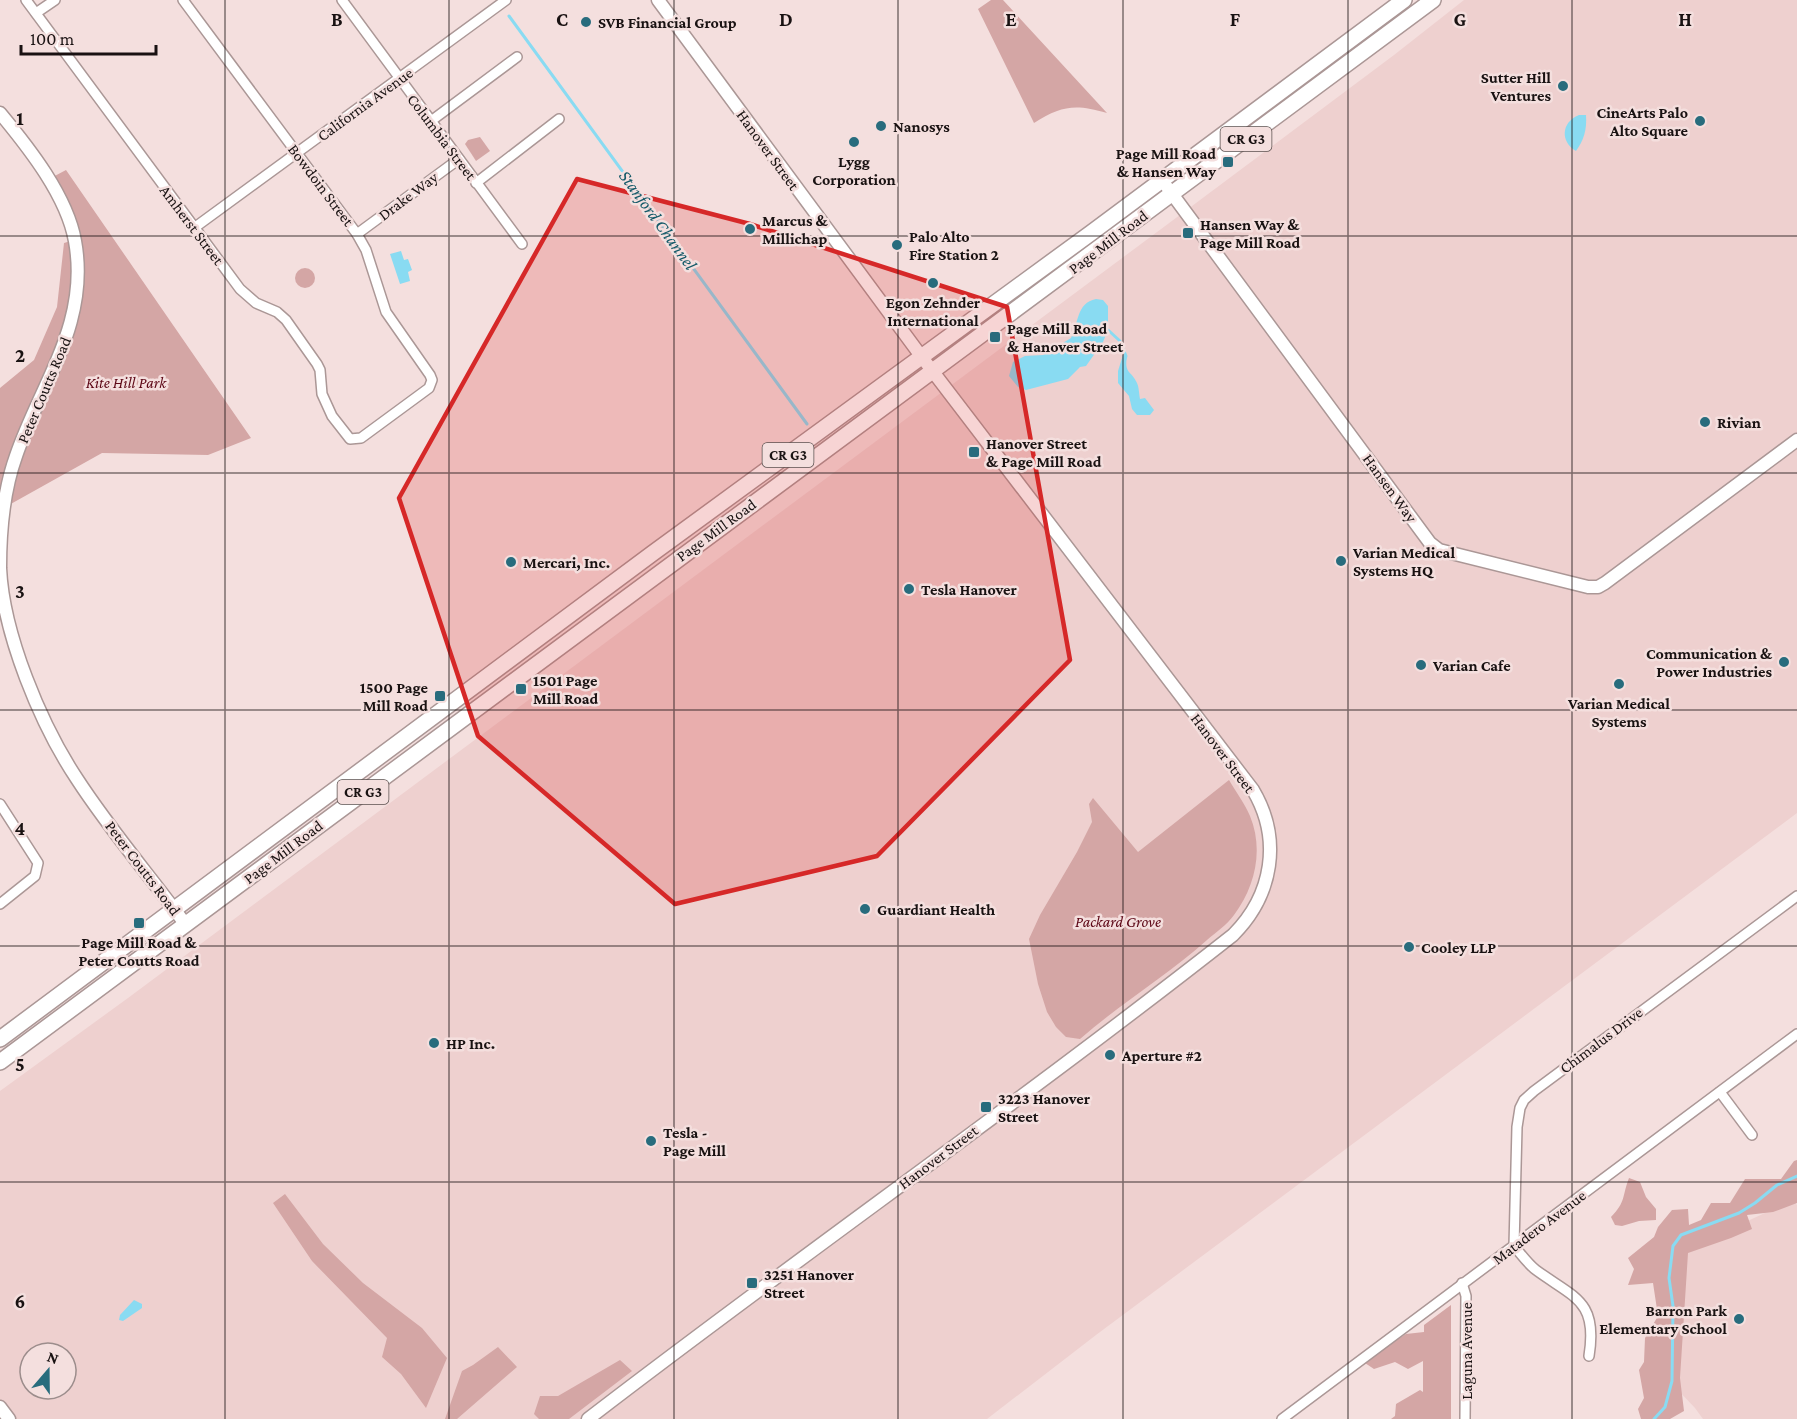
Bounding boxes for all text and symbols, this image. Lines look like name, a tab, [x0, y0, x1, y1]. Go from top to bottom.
text: B	[331, 8, 343, 30]
text: C	[556, 8, 568, 30]
text: D	[779, 8, 793, 30]
text: E	[1005, 8, 1017, 30]
text: F	[1230, 8, 1241, 30]
text: G	[1454, 8, 1467, 30]
text: H	[1678, 8, 1692, 30]
place label: SVB Financial Group	[598, 14, 737, 31]
marker: SVB Financial Group	[579, 15, 593, 29]
scale bar	[21, 18, 156, 56]
text: 100 m	[30, 29, 75, 49]
street label: California Avenue	[314, 64, 416, 144]
place label: Sutter Hill Ventures	[1481, 69, 1551, 104]
marker: Sutter Hill Ventures	[1556, 79, 1570, 93]
street label: Columbia Street	[404, 91, 480, 184]
place label: CineArts Palo Alto Square	[1596, 104, 1689, 139]
text: 1	[16, 107, 24, 129]
street label: Hanover Street	[733, 107, 803, 194]
marker: CineArts Palo Alto Square	[1693, 114, 1707, 128]
place label: Nanosys	[893, 118, 950, 135]
marker: Nanosys	[874, 119, 888, 133]
road number: CR G3	[1220, 127, 1272, 151]
marker: Lygg Corporation	[847, 135, 861, 149]
street label: Bowdoin Street	[285, 141, 358, 230]
place label: Page Mill Road & Hansen Way	[1116, 145, 1216, 180]
place label: Lygg Corporation	[812, 153, 896, 188]
marker: Page Mill Road & Hansen Way	[1221, 155, 1235, 169]
water label: Stanford Channel	[615, 166, 701, 274]
street label: Drake Way	[375, 168, 442, 225]
street label: Amherst Street	[157, 182, 228, 269]
street label: Page Mill Road	[1065, 207, 1152, 278]
place label: Marcus & Millichap	[762, 212, 829, 247]
place label: Hansen Way & Page Mill Road	[1200, 216, 1301, 251]
marker: Marcus & Millichap	[743, 222, 757, 236]
marker: Hansen Way & Page Mill Road	[1181, 226, 1195, 240]
place label: Palo Alto Fire Station 2	[909, 228, 999, 263]
marker: Palo Alto Fire Station 2	[890, 238, 904, 252]
marker: Egon Zehnder International	[926, 276, 940, 290]
place label: Egon Zehnder International	[886, 294, 981, 329]
place label: Page Mill Road & Hanover Street	[1007, 320, 1123, 355]
marker: Page Mill Road & Hanover Street	[988, 330, 1002, 344]
street label: Peter Coutts Road	[14, 334, 74, 446]
text: 2	[15, 344, 25, 366]
park label: Kite Hill Park	[86, 374, 167, 391]
place label: Rivian	[1717, 414, 1761, 431]
marker: Rivian	[1698, 415, 1712, 429]
place label: Hanover Street & Page Mill Road	[986, 435, 1102, 470]
road number: CR G3	[762, 443, 814, 467]
marker: Hanover Street & Page Mill Road	[967, 445, 981, 459]
street label: Hansen Way	[1359, 451, 1421, 526]
street label: Page Mill Road	[673, 495, 760, 565]
place label: Varian Medical Systems HQ	[1352, 544, 1455, 579]
place label: Mercari, Inc.	[523, 554, 610, 571]
marker: Varian Medical Systems HQ	[1334, 554, 1348, 568]
marker: Mercari, Inc.	[504, 555, 518, 569]
text: 3	[15, 580, 25, 602]
place label: Tesla Hanover	[921, 581, 1018, 598]
marker: Tesla Hanover	[902, 582, 916, 596]
place label: Communication & Power Industries	[1646, 645, 1773, 680]
marker: Communication & Power Industries	[1777, 655, 1791, 669]
place label: Varian Cafe	[1432, 657, 1511, 674]
marker: Varian Cafe	[1414, 658, 1428, 672]
place label: 1501 Page Mill Road	[533, 672, 599, 707]
marker: Varian Medical Systems	[1612, 677, 1626, 691]
place label: 1500 Page Mill Road	[360, 679, 429, 714]
marker: 1501 Page Mill Road	[514, 682, 528, 696]
marker: 1500 Page Mill Road	[433, 689, 447, 703]
place label: Varian Medical Systems	[1567, 695, 1670, 730]
street label: Hanover Street	[1188, 710, 1259, 797]
road number: CR G3	[338, 780, 388, 804]
text: 4	[15, 817, 26, 839]
street label: Page Mill Road	[240, 817, 327, 888]
street label: Peter Coutts Road	[102, 818, 184, 919]
place label: Guardiant Health	[877, 901, 995, 918]
marker: Guardiant Health	[858, 902, 872, 916]
park label: Packard Grove	[1075, 913, 1161, 930]
marker: Page Mill Road & Peter Coutts Road	[132, 916, 146, 930]
place label: Page Mill Road & Peter Coutts Road	[79, 934, 200, 969]
place label: Cooley LLP	[1421, 939, 1496, 956]
marker: Cooley LLP	[1402, 940, 1416, 954]
street label: Chimalus Drive	[1556, 1003, 1646, 1077]
place label: HP Inc.	[446, 1035, 495, 1052]
marker: HP Inc.	[427, 1036, 441, 1050]
place label: Aperture #2	[1121, 1047, 1202, 1064]
marker: Aperture #2	[1103, 1048, 1117, 1062]
text: 5	[15, 1053, 25, 1075]
place label: 3223 Hanover Street	[998, 1090, 1091, 1125]
marker: 3223 Hanover Street	[979, 1100, 993, 1114]
street label: Hanover Street	[895, 1121, 982, 1192]
place label: Tesla - Page Mill	[663, 1124, 726, 1159]
marker: Tesla - Page Mill	[644, 1134, 658, 1148]
street label: Matadero Avenue	[1489, 1186, 1589, 1268]
place label: 3251 Hanover Street	[764, 1266, 855, 1301]
marker: 3251 Hanover Street	[745, 1276, 759, 1290]
text: 6	[15, 1290, 25, 1312]
street label: Laguna Avenue	[1458, 1302, 1476, 1400]
place label: Barron Park Elementary School	[1599, 1302, 1727, 1337]
marker: Barron Park Elementary School	[1732, 1312, 1746, 1326]
north arrow	[18, 1341, 78, 1401]
text: N	[45, 1348, 61, 1367]

